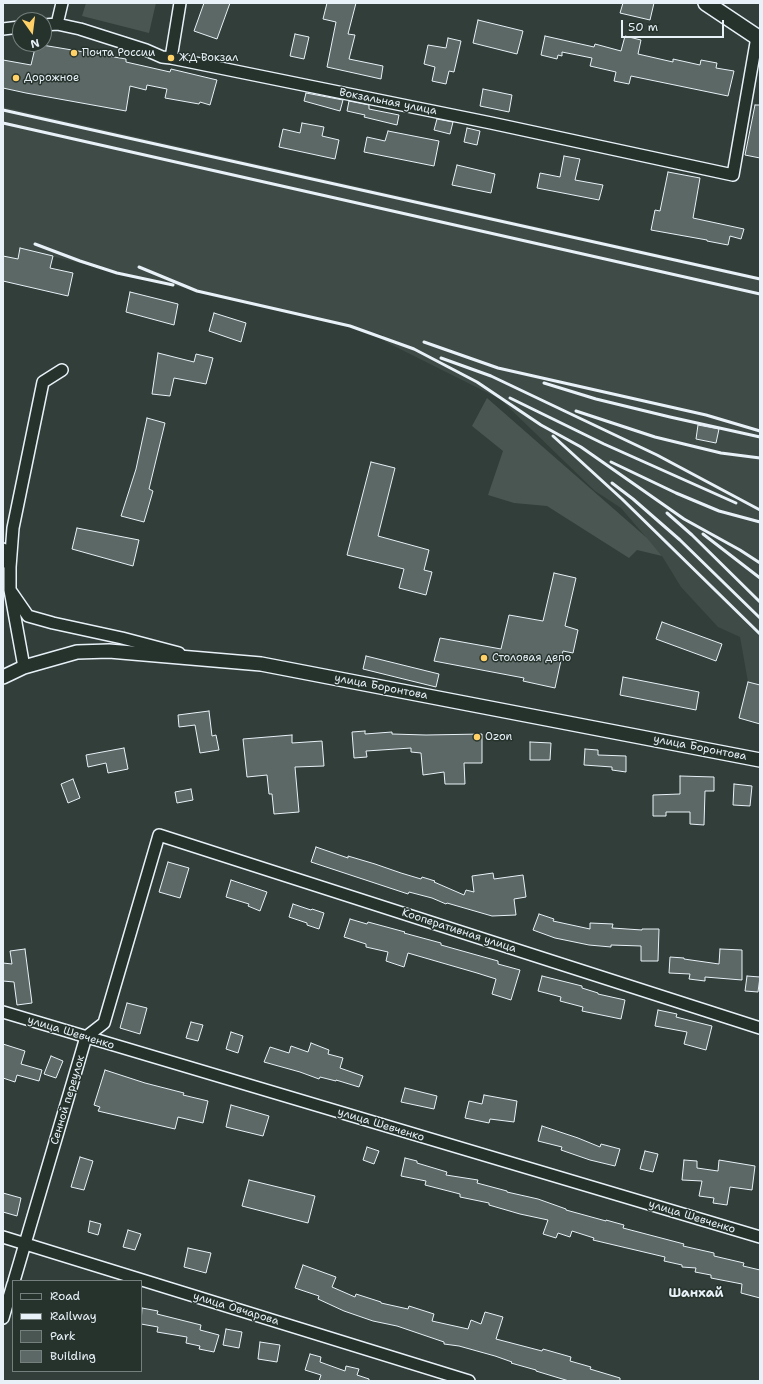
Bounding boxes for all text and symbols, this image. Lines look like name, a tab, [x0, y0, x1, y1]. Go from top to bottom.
north arrow	[12, 12, 52, 52]
scale bar	[623, 12, 726, 38]
text: 50 m	[628, 19, 658, 35]
text: N	[29, 35, 41, 51]
place label: Почта России	[82, 46, 155, 60]
marker: Почта России	[69, 48, 79, 58]
place label: ЖД Вокзал	[179, 51, 238, 65]
marker: ЖД Вокзал	[166, 53, 176, 63]
place label: Дорожное	[24, 71, 79, 85]
marker: Дорожное	[11, 73, 21, 83]
street label: Вокзальная улица	[338, 86, 438, 118]
place label: Столовая депо	[492, 651, 571, 665]
marker: Столовая депо	[479, 653, 489, 663]
street label: улица Боронтова	[333, 671, 429, 703]
place label: Ozon	[485, 730, 512, 744]
marker: Ozon	[472, 732, 482, 742]
street label: улица Боронтова	[652, 732, 748, 764]
street label: Кооперативная улица	[400, 906, 518, 956]
street label: улица Шевченко	[26, 1014, 116, 1052]
street label: Сенной переулок	[48, 1054, 88, 1146]
street label: улица Шевченко	[336, 1106, 426, 1144]
street label: улица Шевченко	[647, 1198, 737, 1236]
legend	[12, 1280, 142, 1372]
district label: Шанхай	[668, 1286, 724, 1302]
text: Road	[50, 1288, 80, 1304]
street label: улица Овчарова	[192, 1290, 280, 1328]
text: Railway	[50, 1308, 97, 1324]
text: Park	[50, 1328, 76, 1344]
text: Building	[50, 1348, 96, 1364]

